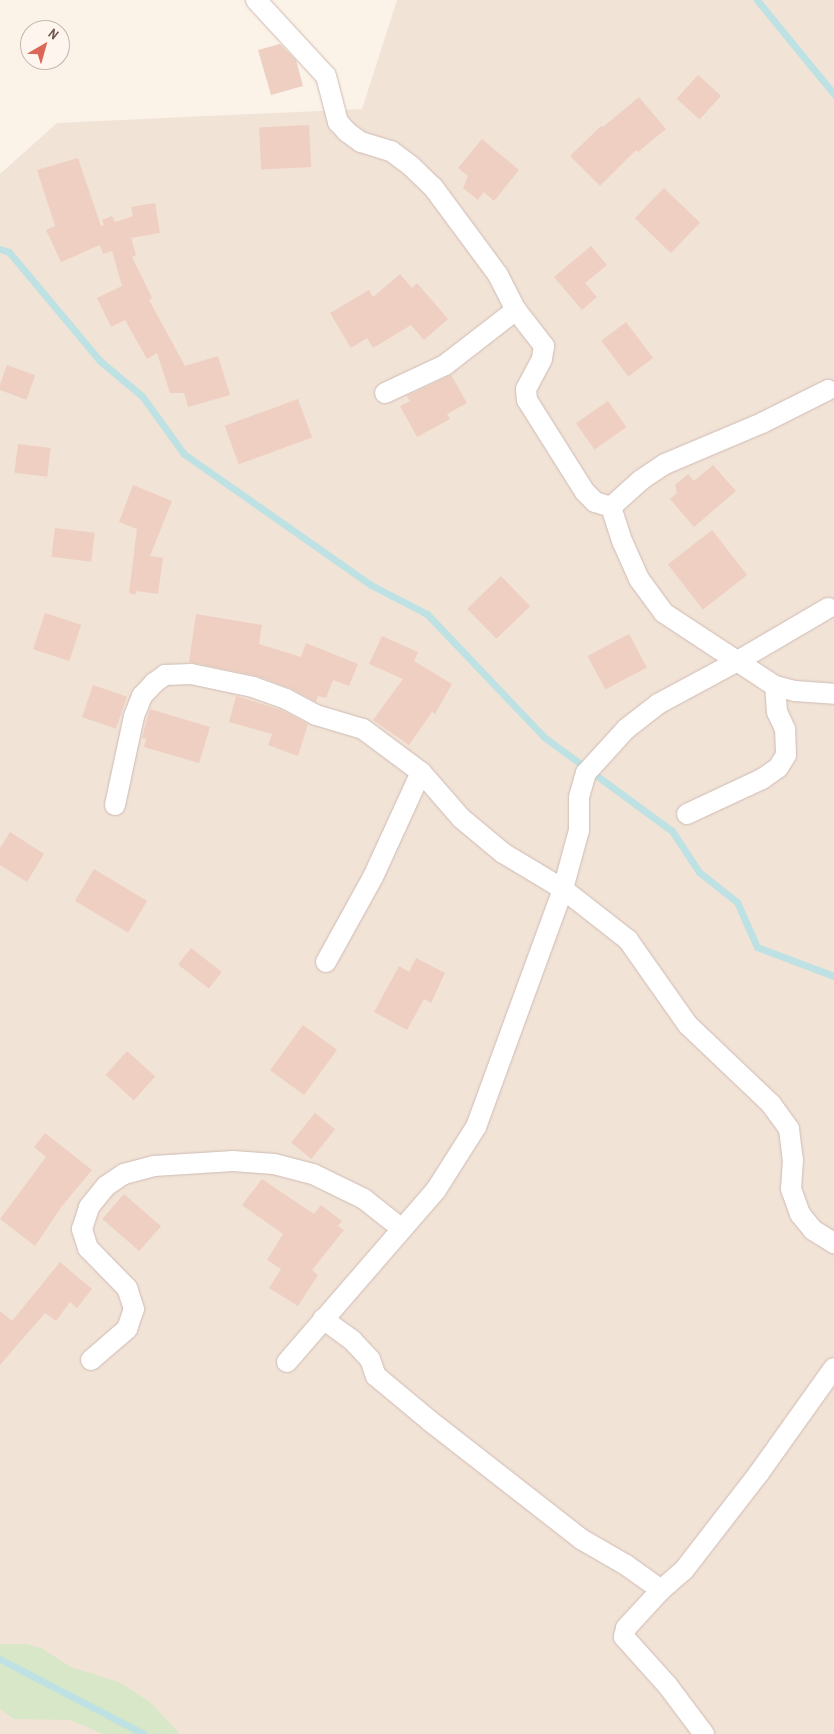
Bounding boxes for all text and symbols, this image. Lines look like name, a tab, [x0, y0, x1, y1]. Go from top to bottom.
north arrow	[20, 20, 70, 70]
text: N	[45, 24, 62, 44]

